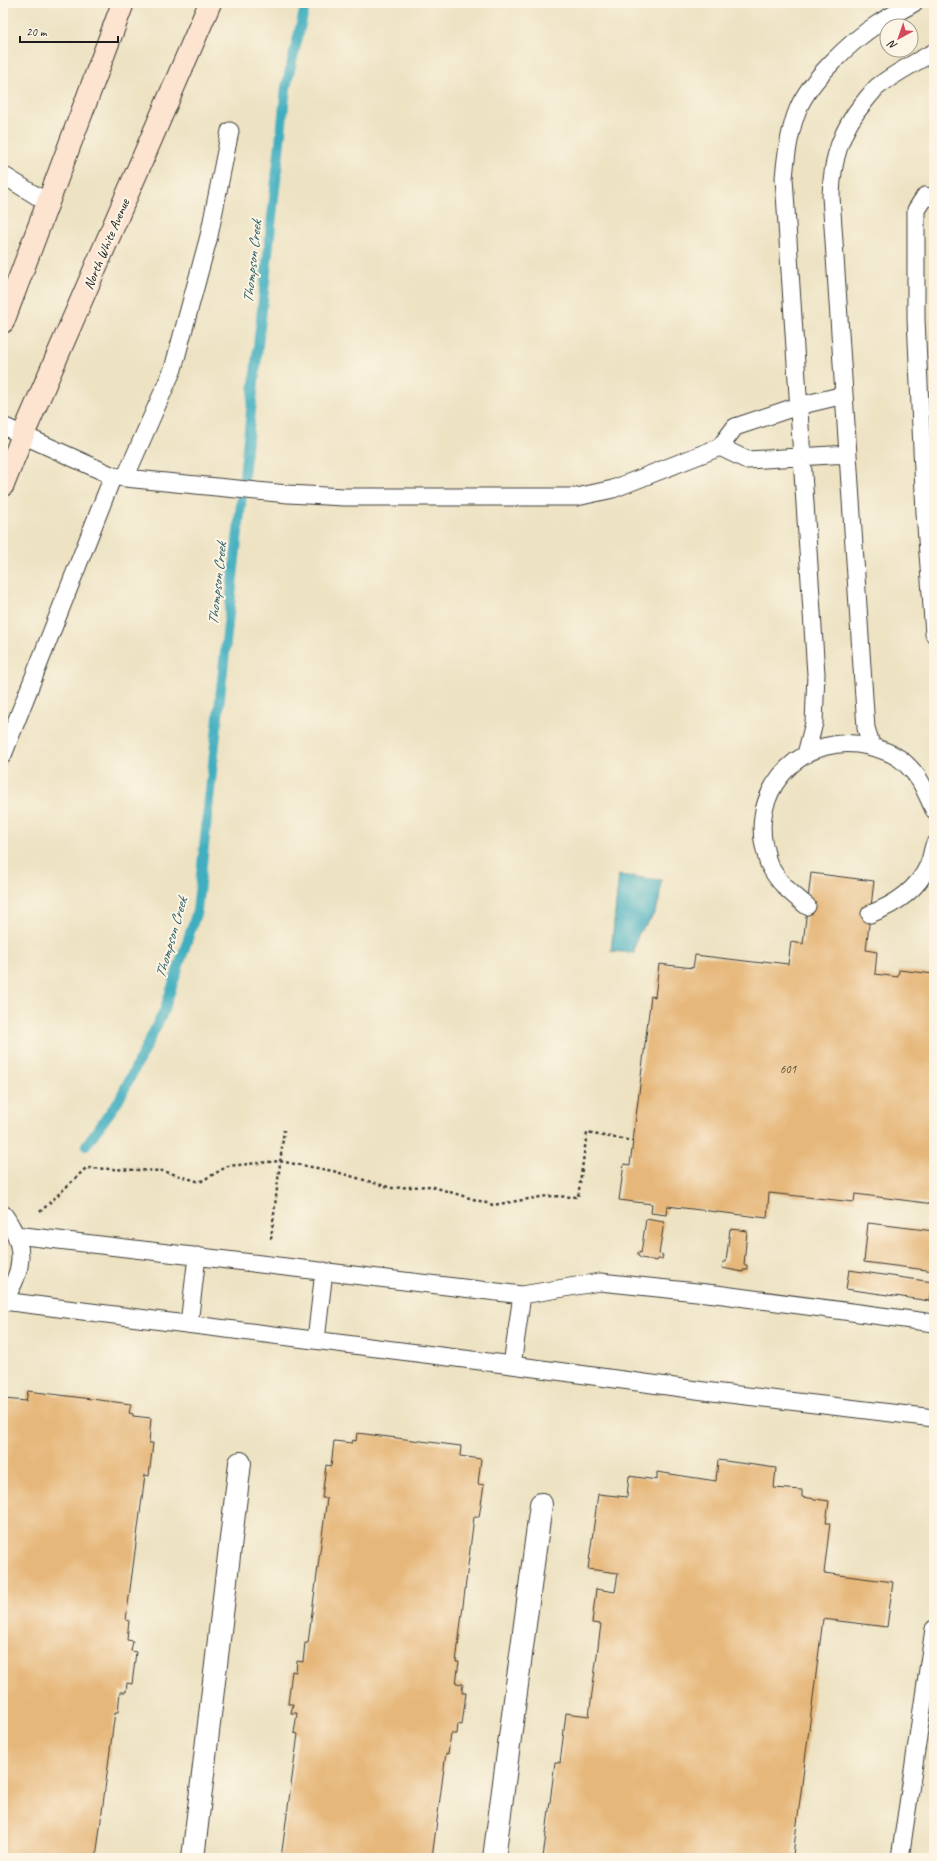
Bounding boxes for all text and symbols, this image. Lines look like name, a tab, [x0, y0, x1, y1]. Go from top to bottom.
scale bar	[20, 18, 118, 44]
north arrow	[879, 18, 919, 58]
text: 20 m	[26, 24, 48, 40]
text: N	[884, 37, 900, 53]
street label: North White Avenue	[80, 195, 134, 292]
water label: Thompson Creek	[239, 217, 267, 304]
water label: Thompson Creek	[204, 539, 232, 626]
water label: Thompson Creek	[151, 893, 193, 981]
house number: 601	[780, 1061, 797, 1077]

